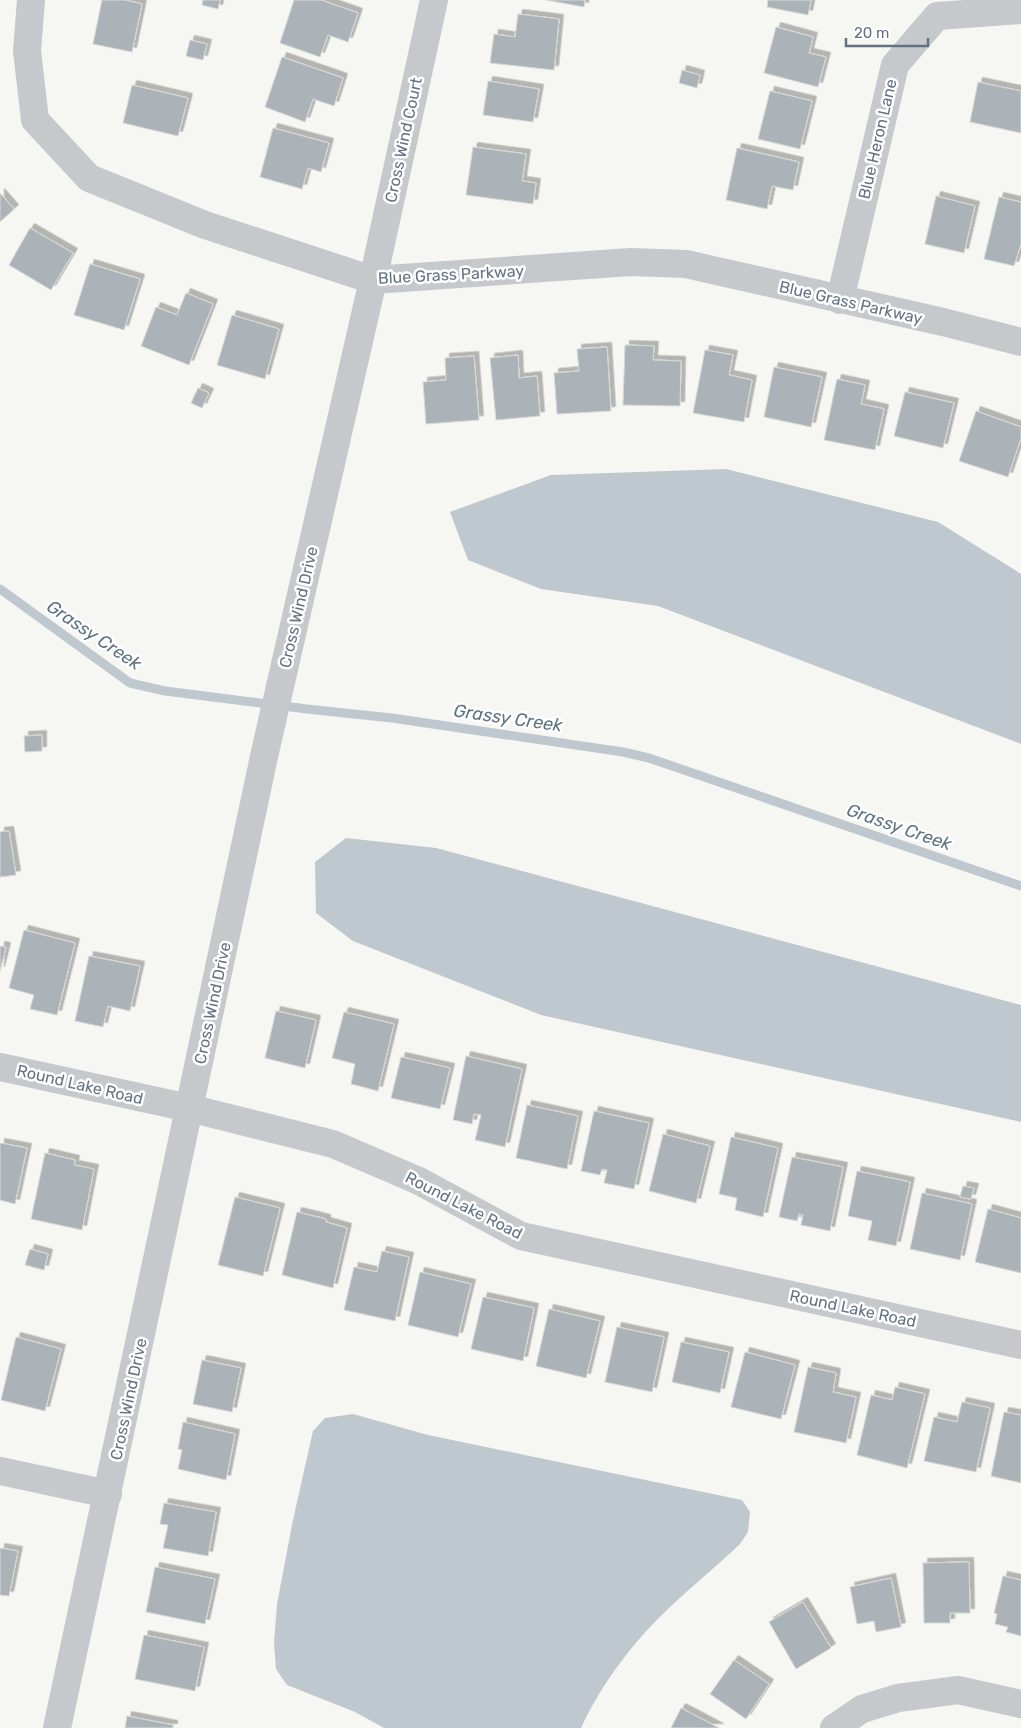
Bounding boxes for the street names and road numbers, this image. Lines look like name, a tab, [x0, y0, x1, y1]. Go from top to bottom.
street label: Cross Wind Court	[381, 76, 426, 204]
street label: Blue Heron Lane	[854, 77, 901, 201]
street label: Blue Grass Parkway	[377, 261, 525, 288]
street label: Blue Grass Parkway	[777, 277, 924, 328]
street label: Cross Wind Drive	[275, 544, 322, 670]
street label: Cross Wind Drive	[190, 940, 235, 1066]
street label: Round Lake Road	[15, 1061, 145, 1108]
street label: Round Lake Road	[402, 1168, 525, 1243]
street label: Round Lake Road	[788, 1286, 918, 1331]
street label: Cross Wind Drive	[106, 1336, 151, 1462]

